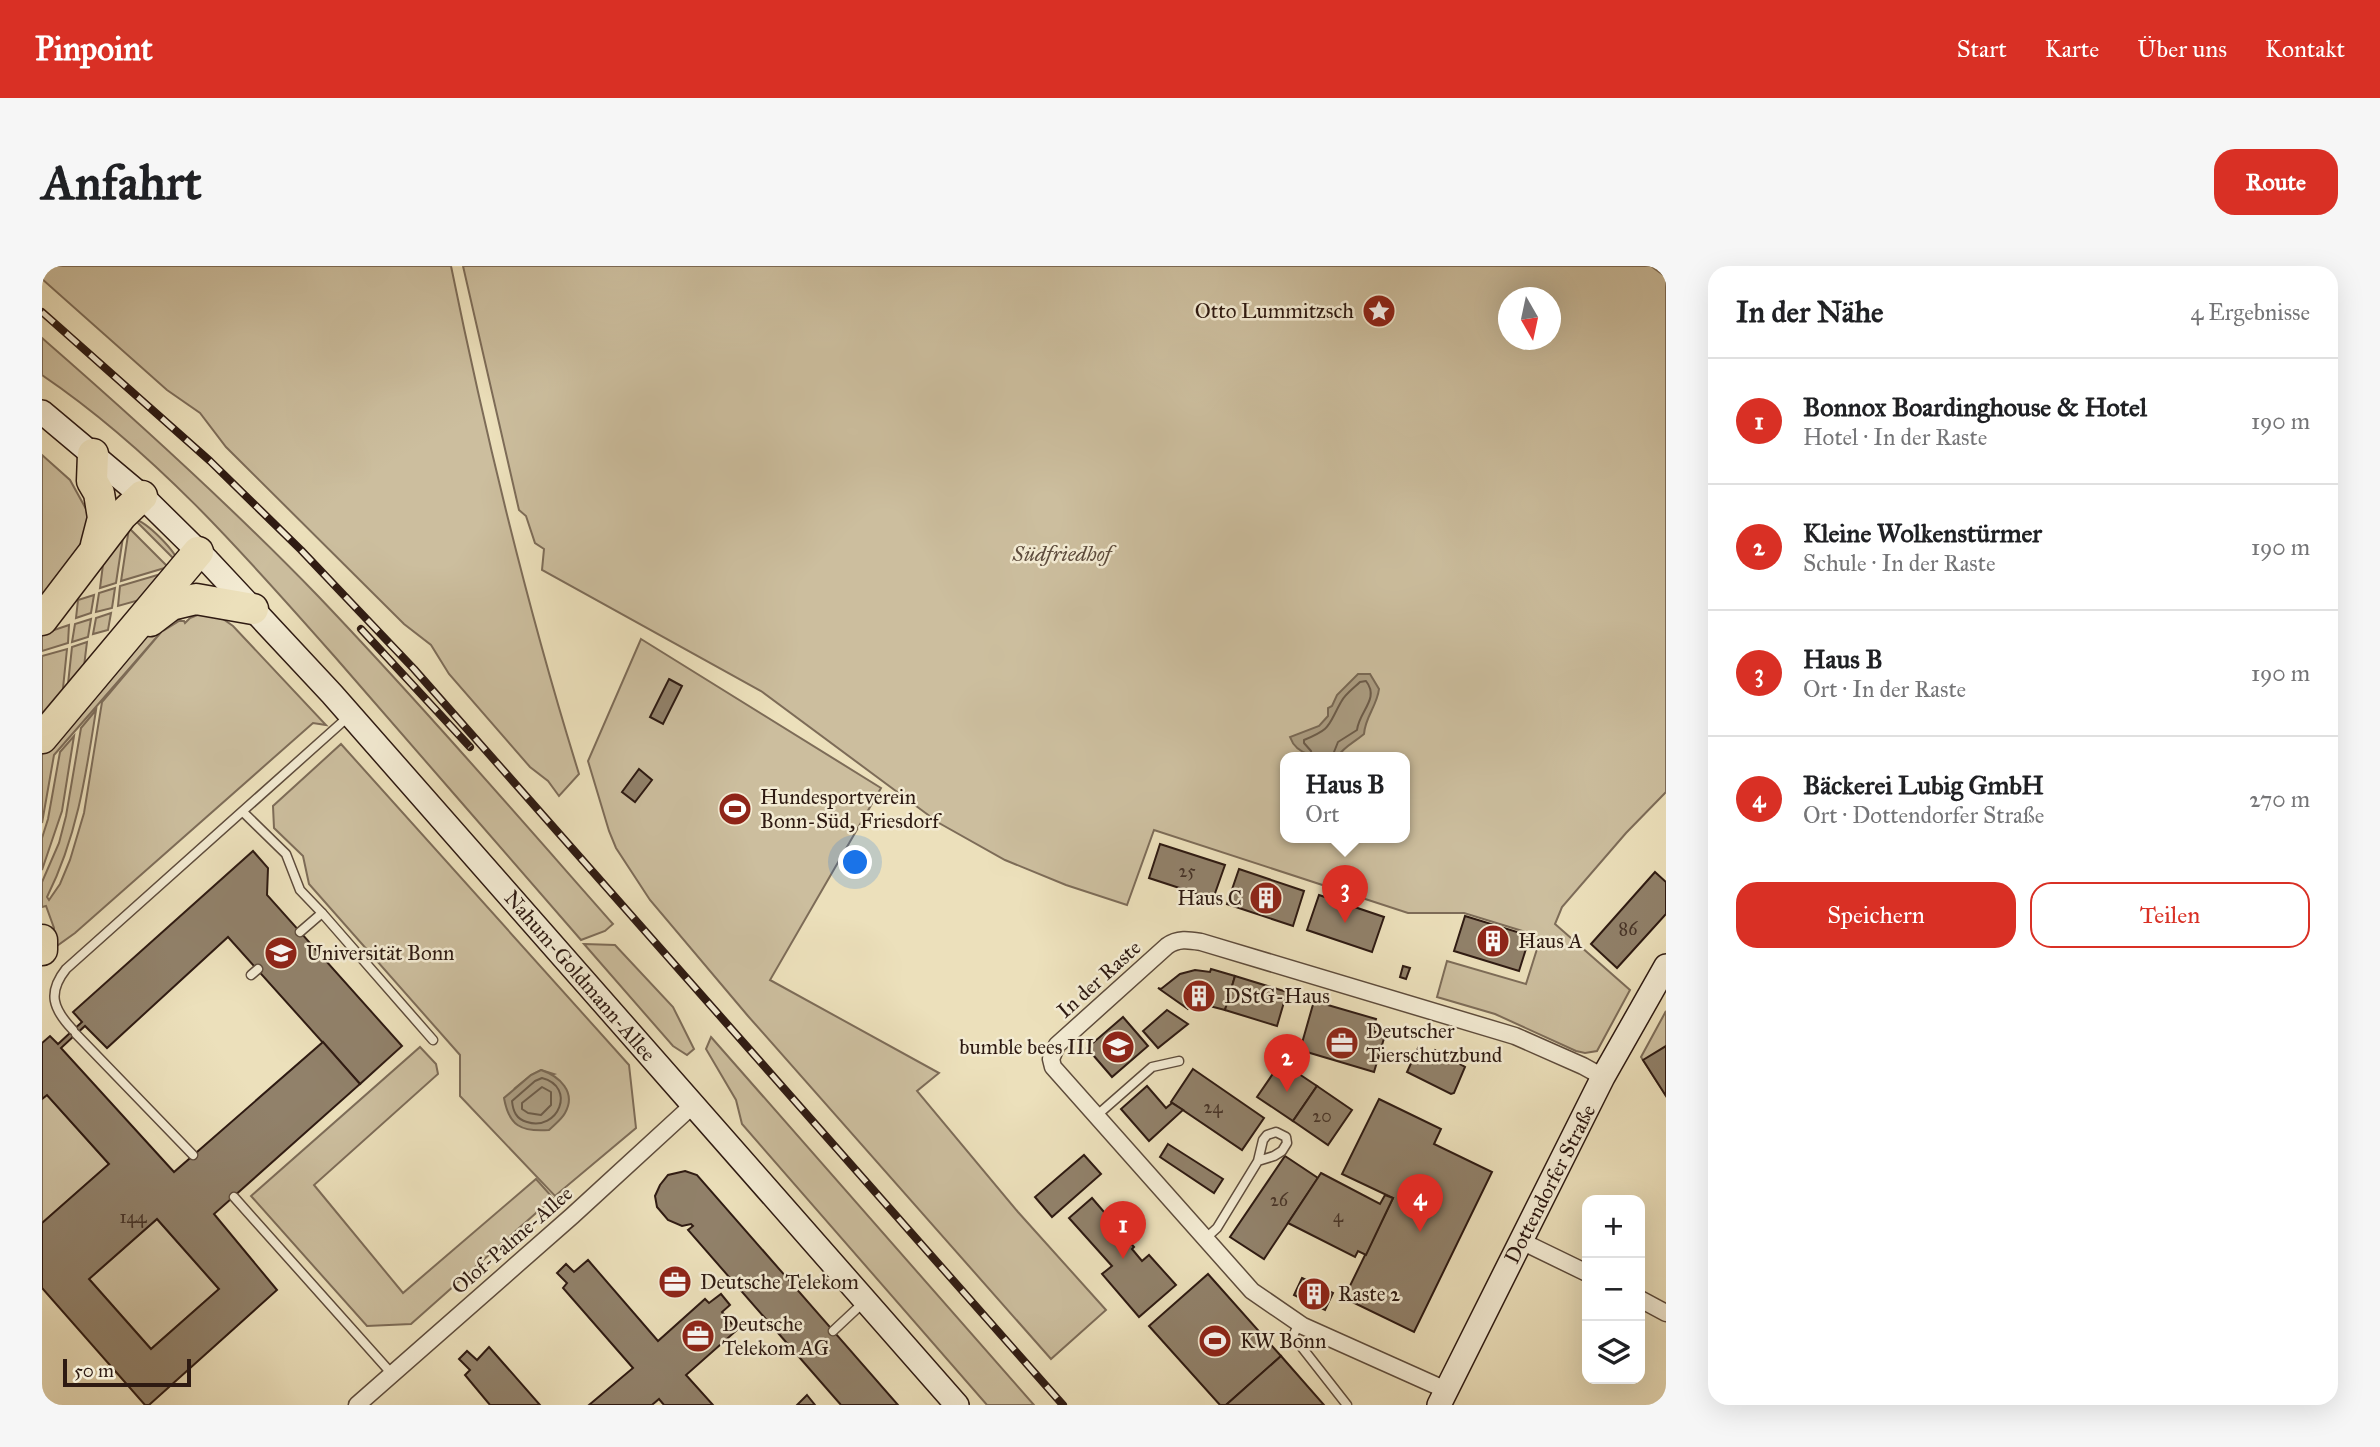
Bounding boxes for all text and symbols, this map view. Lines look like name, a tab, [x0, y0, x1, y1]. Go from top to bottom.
text: Pinpoint	[35, 29, 153, 69]
text: Start	[1957, 34, 2007, 64]
text: Karte	[2045, 34, 2099, 64]
text: Über uns	[2137, 34, 2227, 64]
text: Kontakt	[2265, 34, 2345, 64]
button: Route	[2214, 149, 2338, 215]
text: Anfahrt	[42, 153, 202, 212]
north arrow	[1498, 287, 1561, 350]
place icon: Otto Lummitzsch	[1360, 292, 1398, 330]
text: In der Nähe	[1736, 294, 1884, 330]
place label: Otto Lummitzsch	[1195, 298, 1354, 324]
text: 4 Ergebnisse	[2191, 298, 2310, 326]
text: Bonnox Boardinghouse & Hotel	[1803, 391, 2147, 423]
text: 1	[1754, 407, 1764, 435]
text: 190 m	[2251, 407, 2310, 435]
text: Hotel · In der Raste	[1803, 423, 1987, 451]
text: Kleine Wolkenstürmer	[1803, 517, 2042, 549]
text: 2	[1753, 533, 1765, 561]
text: 190 m	[2251, 533, 2310, 561]
park label: Südfriedhof	[1012, 541, 1118, 567]
text: Schule · In der Raste	[1803, 549, 1995, 577]
text: Haus B	[1803, 643, 1883, 675]
text: 3	[1754, 659, 1764, 687]
text: 190 m	[2251, 659, 2310, 687]
text: Ort · In der Raste	[1803, 675, 1966, 703]
popup	[1280, 752, 1410, 843]
text: Haus B	[1305, 768, 1385, 800]
text: Bäckerei Lubig GmbH	[1803, 769, 2044, 801]
place label: Hundesportverein Bonn-Süd, Friesdorf	[760, 784, 942, 834]
text: 4	[1753, 785, 1765, 813]
text: 270 m	[2249, 785, 2310, 813]
sports icon: Hundesportverein Bonn-Süd, Friesdorf	[716, 790, 754, 828]
text: Ort	[1305, 800, 1340, 828]
text: Ort · Dottendorfer Straße	[1803, 801, 2044, 829]
your location	[838, 845, 872, 879]
house number: 25	[1178, 860, 1196, 882]
pin: 3	[1322, 865, 1368, 923]
building icon: Haus C	[1247, 879, 1285, 917]
button: Speichern	[1736, 882, 2016, 948]
button: Teilen	[2030, 882, 2310, 948]
street label: Nahum-Goldmann-Allee	[499, 885, 662, 1067]
place label: Haus C	[1177, 885, 1242, 911]
house number: 86	[1619, 918, 1638, 940]
building icon: Haus A	[1474, 922, 1512, 960]
place label: Haus A	[1518, 928, 1583, 954]
school or university icon: Universität Bonn	[262, 934, 300, 972]
street label: In der Raste	[1052, 934, 1147, 1023]
place label: Universität Bonn	[306, 940, 454, 966]
building icon: DStG-Haus	[1180, 977, 1218, 1015]
place label: DStG-Haus	[1224, 983, 1330, 1009]
place label: Deutscher Tierschutzbund	[1366, 1018, 1503, 1068]
office icon: Deutscher Tierschutzbund	[1323, 1024, 1361, 1062]
school or university icon: bumble bees III	[1099, 1028, 1137, 1066]
place label: bumble bees III	[959, 1034, 1094, 1060]
pin: 2	[1264, 1034, 1310, 1092]
house number: 24	[1204, 1096, 1223, 1118]
street label: Dottendorfer Straße	[1499, 1100, 1601, 1268]
house number: 20	[1312, 1105, 1332, 1127]
pin: 4	[1397, 1174, 1443, 1232]
street label: Olof-Palme-Allee	[446, 1180, 578, 1300]
house number: 26	[1270, 1189, 1289, 1211]
map controls	[1582, 1195, 1645, 1384]
button: +	[1582, 1195, 1645, 1258]
pin: 1	[1100, 1201, 1146, 1259]
house number: 4	[1333, 1205, 1344, 1227]
house number: 144	[119, 1206, 148, 1228]
button: −	[1582, 1258, 1645, 1321]
office icon: Deutsche Telekom	[656, 1263, 694, 1301]
place label: Deutsche Telekom	[700, 1269, 859, 1295]
building icon: Raste 2	[1295, 1275, 1333, 1313]
place label: Raste 2	[1338, 1281, 1401, 1307]
place label: Deutsche Telekom AG	[722, 1311, 829, 1361]
office icon: Deutsche Telekom AG	[679, 1317, 717, 1355]
button: layers	[1582, 1321, 1645, 1384]
sports icon: KW Bonn	[1196, 1322, 1234, 1360]
place label: KW Bonn	[1240, 1328, 1326, 1354]
scale bar	[63, 1356, 191, 1388]
text: 50 m	[74, 1359, 114, 1382]

